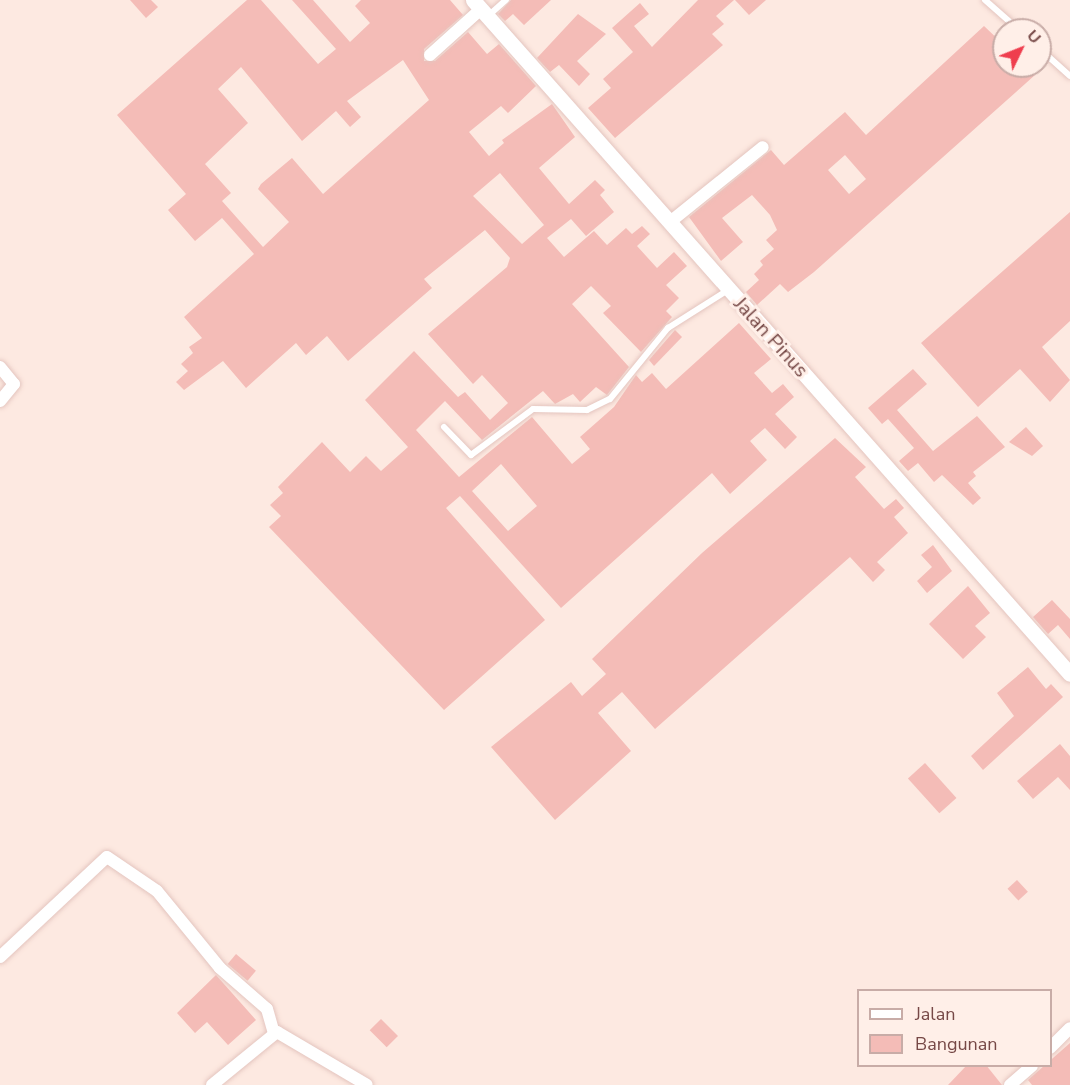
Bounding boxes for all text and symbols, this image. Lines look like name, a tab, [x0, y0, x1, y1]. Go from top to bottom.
north arrow	[992, 18, 1052, 78]
text: U	[1022, 25, 1046, 49]
street label: Jalan Pinus	[729, 292, 813, 382]
legend	[857, 989, 1052, 1067]
text: Jalan	[915, 1002, 955, 1026]
text: Bangunan	[915, 1032, 998, 1056]

